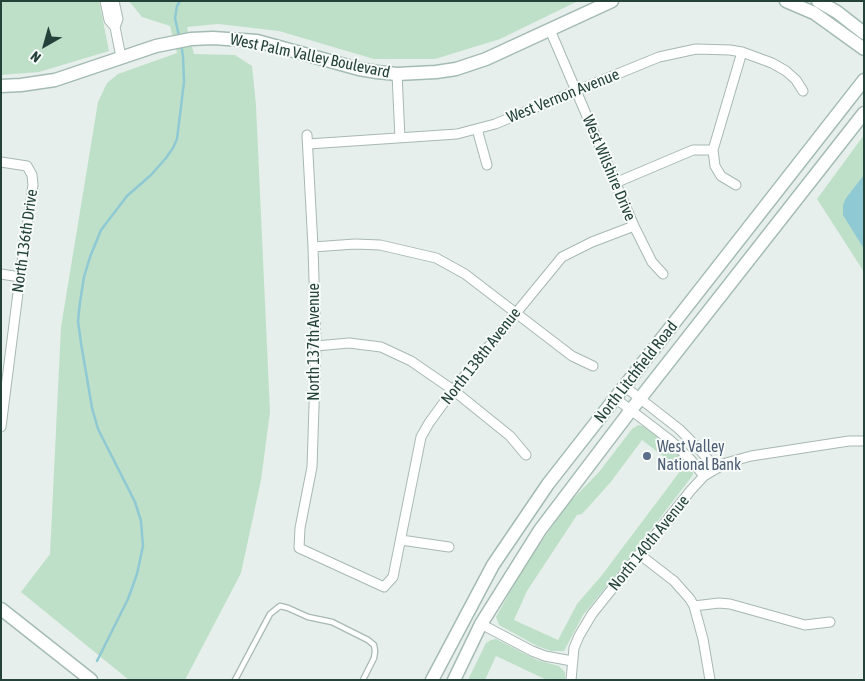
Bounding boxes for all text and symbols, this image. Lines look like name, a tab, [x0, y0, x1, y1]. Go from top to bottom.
north arrow	[20, 20, 70, 70]
street label: West Palm Valley Boulevard	[228, 30, 392, 82]
text: N	[28, 48, 44, 66]
street label: West Vernon Avenue	[504, 65, 622, 127]
street label: West Wilshire Drive	[578, 112, 640, 224]
street label: North 136th Drive	[8, 188, 42, 294]
street label: North 137th Avenue	[304, 283, 324, 401]
street label: North 138th Avenue	[437, 304, 525, 408]
street label: North Litchfield Road	[590, 317, 682, 427]
place label: West Valley National Bank	[657, 437, 741, 475]
marker: West Valley National Bank	[641, 450, 653, 462]
street label: North 140th Avenue	[605, 491, 693, 595]

